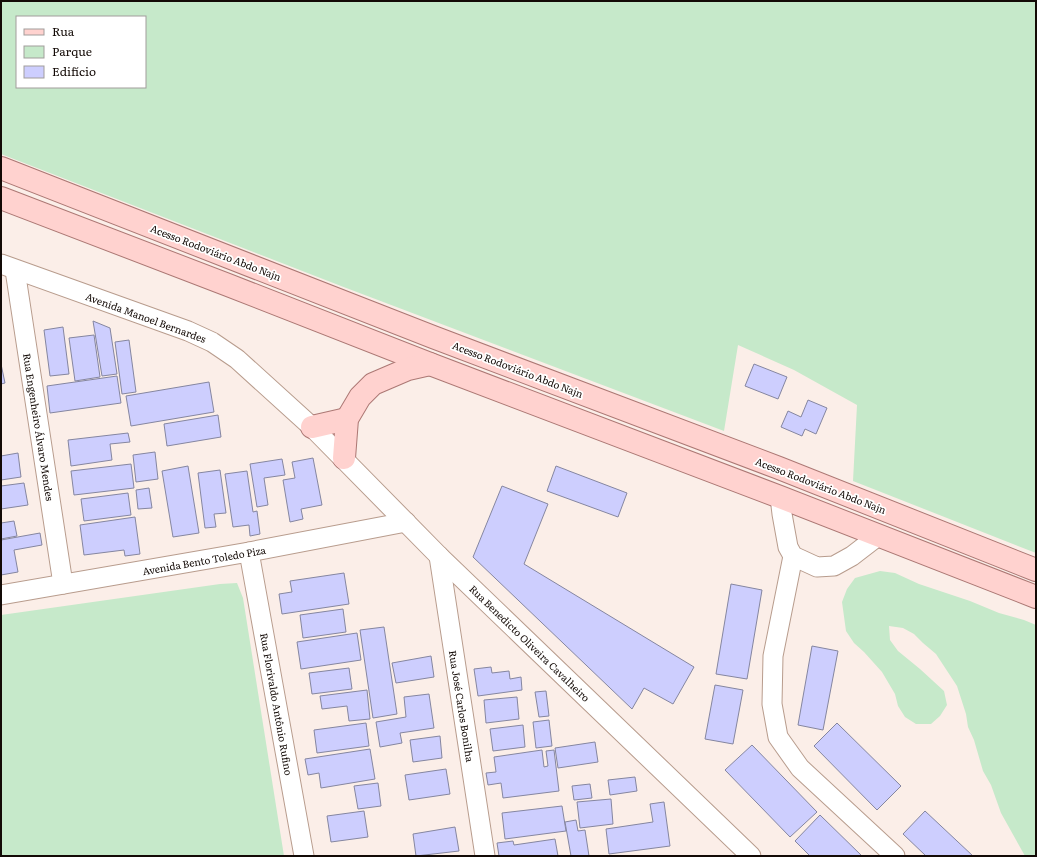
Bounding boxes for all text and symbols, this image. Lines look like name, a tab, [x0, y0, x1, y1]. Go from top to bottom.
legend	[16, 16, 146, 88]
text: Rua	[52, 22, 75, 40]
text: Parque	[52, 42, 92, 60]
text: Edifício	[52, 62, 96, 80]
street label: Acesso Rodoviário Abdo Najn	[148, 220, 284, 284]
street label: Avenida Manoel Bernardes	[84, 288, 209, 346]
street label: Acesso Rodoviário Abdo Najn	[450, 337, 586, 401]
street label: Rua Engenheiro Álvaro Mendes	[20, 352, 58, 502]
street label: Acesso Rodoviário Abdo Najn	[753, 453, 889, 517]
street label: Avenida Bento Toledo Piza	[141, 542, 267, 578]
street label: Rua Benedicto Oliveira Cavalheiro	[466, 581, 594, 705]
street label: Rua Florivaldo Antônio Rufino	[257, 632, 297, 777]
street label: Rua José Carlos Bonilha	[446, 649, 478, 764]

